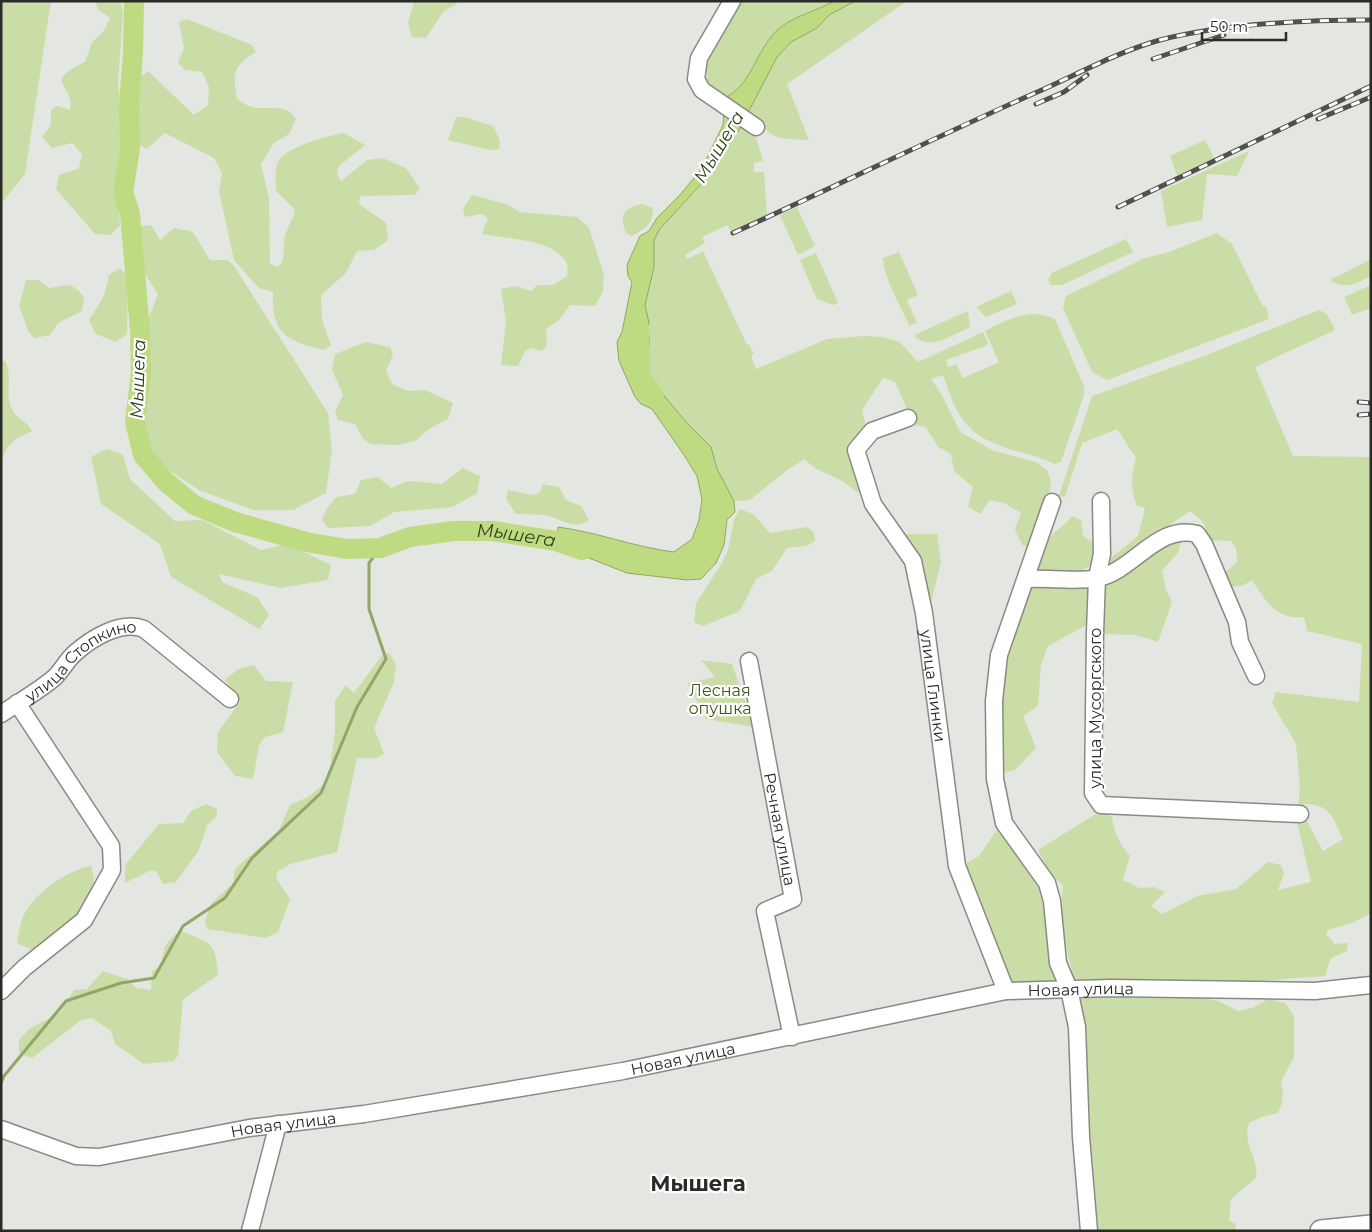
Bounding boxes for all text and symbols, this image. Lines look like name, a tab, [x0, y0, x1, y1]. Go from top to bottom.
scale bar	[1202, 10, 1286, 42]
text: 50 m	[1210, 17, 1248, 36]
water label: Мышега	[689, 107, 749, 187]
water label: Мышега	[126, 339, 150, 419]
water label: Мышега	[477, 520, 557, 552]
street label: улица Стопкино	[21, 617, 137, 706]
street label: улица Мусоргского	[1086, 627, 1105, 790]
street label: улица Глинки	[917, 628, 950, 743]
park label: Лесная опушка	[688, 681, 752, 718]
street label: Речная улица	[760, 771, 800, 887]
street label: Новая улица	[1027, 978, 1134, 1000]
street label: Новая улица	[629, 1038, 737, 1079]
street label: Новая улица	[229, 1108, 337, 1141]
district label: Мышега	[650, 1171, 746, 1196]

